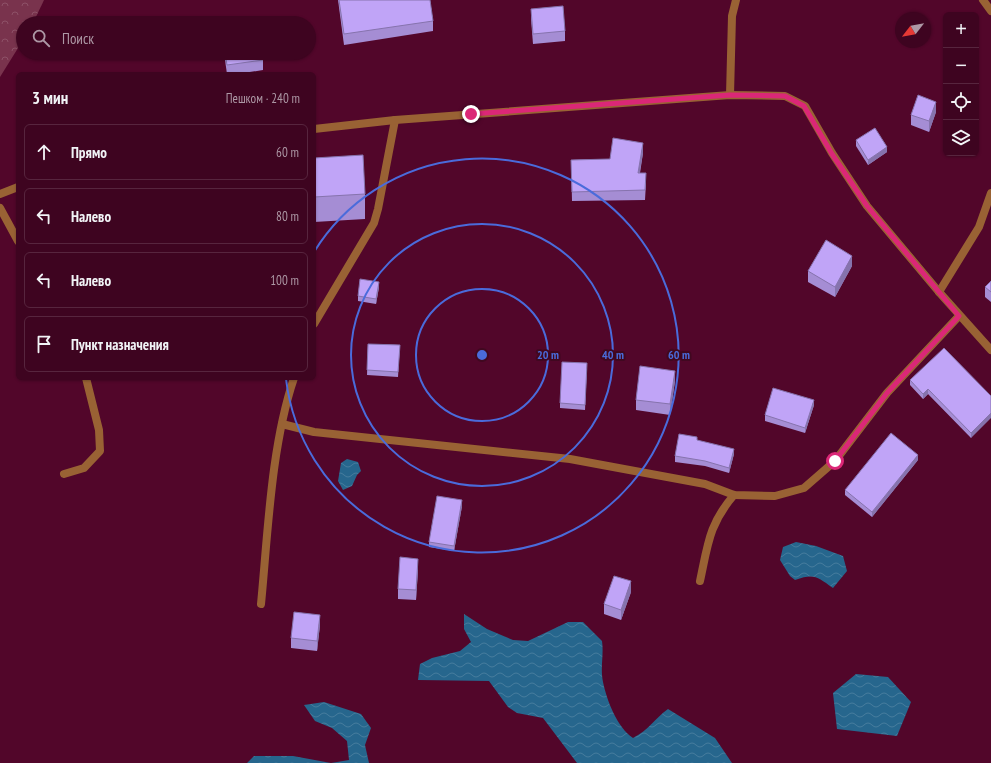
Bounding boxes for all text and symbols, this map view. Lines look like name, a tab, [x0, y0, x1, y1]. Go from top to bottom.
north arrow	[895, 12, 931, 48]
map controls	[943, 12, 979, 156]
button: +	[943, 12, 979, 48]
search box	[16, 16, 316, 60]
icon: search	[30, 27, 52, 49]
text: Поиск	[62, 29, 94, 48]
button: −	[943, 48, 979, 84]
button: locate	[943, 84, 979, 120]
text: 3 мин	[32, 87, 68, 109]
text: Пешком · 240 m	[226, 90, 300, 107]
route end	[462, 105, 480, 123]
button: layers	[943, 120, 979, 156]
icon: ahead	[33, 141, 55, 163]
text: Прямо	[71, 143, 107, 162]
text: 60 m	[276, 144, 299, 161]
icon: left	[33, 205, 55, 227]
text: Налево	[71, 207, 111, 226]
text: 80 m	[276, 208, 299, 225]
icon: left	[33, 269, 55, 291]
text: Налево	[71, 271, 111, 290]
text: 100 m	[270, 272, 299, 289]
icon: arrive	[33, 333, 55, 355]
text: Пункт назначения	[71, 335, 169, 354]
text: 20 m	[537, 347, 559, 362]
text: 40 m	[602, 347, 624, 362]
text: 60 m	[668, 347, 690, 362]
centre of rings	[475, 348, 489, 362]
route start	[826, 452, 844, 470]

